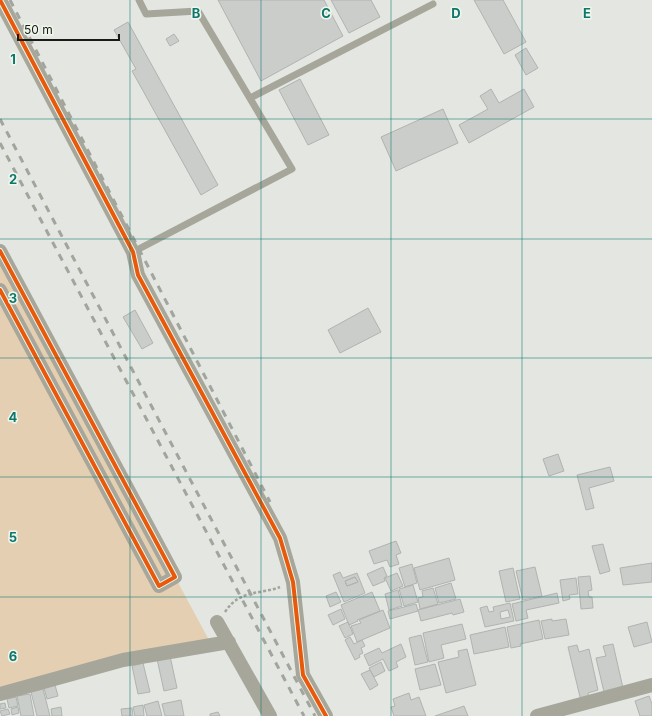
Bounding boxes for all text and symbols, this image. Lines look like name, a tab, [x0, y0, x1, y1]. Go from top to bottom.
text: B	[192, 5, 201, 21]
text: C	[321, 5, 331, 21]
text: D	[451, 5, 461, 21]
text: E	[583, 5, 591, 21]
scale bar	[18, 16, 119, 42]
text: 50 m	[24, 22, 53, 37]
text: 1	[10, 51, 16, 67]
text: 2	[9, 171, 17, 187]
text: 3	[9, 290, 17, 306]
text: 4	[9, 409, 18, 425]
text: 5	[9, 529, 17, 545]
text: 6	[9, 648, 17, 664]

